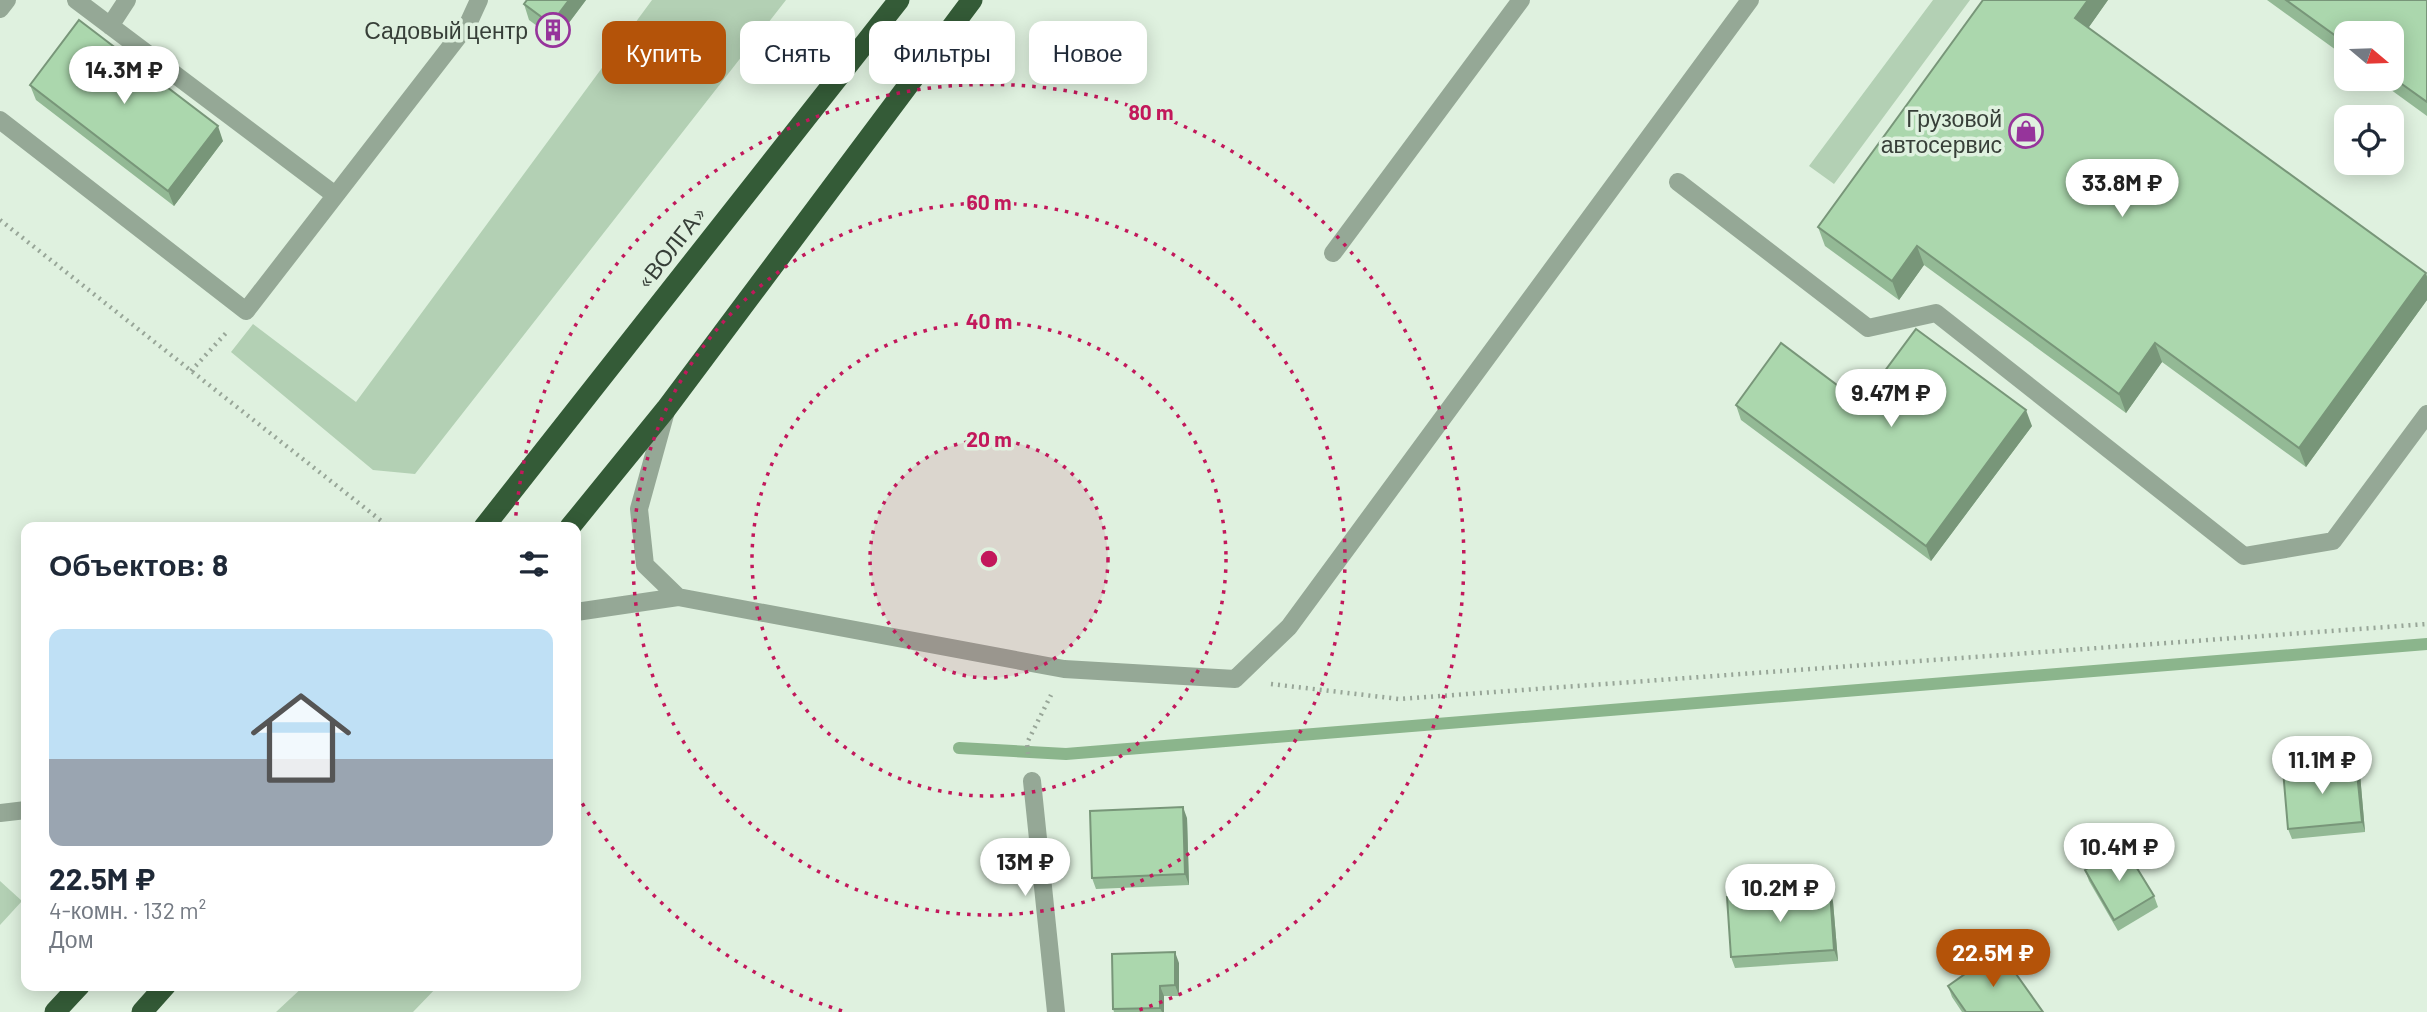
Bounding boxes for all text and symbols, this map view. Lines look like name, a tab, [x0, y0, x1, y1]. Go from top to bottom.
building icon: Садовый центр	[534, 11, 572, 49]
place label: Садовый центр	[364, 16, 528, 44]
chip: Купить	[602, 21, 726, 84]
chip: Снять	[740, 21, 855, 84]
chip: Фильтры	[869, 21, 1015, 84]
chip: Новое	[1029, 21, 1147, 84]
north arrow	[2334, 21, 2404, 91]
map controls	[2334, 21, 2404, 175]
pin: 14.3M ₽	[59, 46, 189, 106]
text: 14.3M ₽	[85, 55, 163, 83]
text: 80 m	[1128, 99, 1174, 124]
place label: Грузовой автосервис	[1881, 104, 2002, 158]
button: locate	[2334, 105, 2404, 175]
shop icon: Грузовой автосервис	[2007, 112, 2045, 150]
pin: 33.8M ₽	[2057, 160, 2187, 219]
text: 33.8M ₽	[2082, 168, 2162, 196]
text: 60 m	[967, 189, 1011, 214]
street label: «ВОЛГА»	[630, 200, 712, 294]
text: 40 m	[966, 308, 1012, 333]
pin: 9.47M ₽	[1826, 370, 1956, 429]
text: 9.47M ₽	[1851, 378, 1931, 406]
text: 20 m	[966, 426, 1012, 451]
icon: filters	[515, 545, 553, 583]
text: Объектов: 8	[49, 546, 228, 582]
centre of rings	[977, 547, 1001, 571]
icon: home	[238, 675, 364, 801]
pin: 11.1M ₽	[2257, 736, 2387, 796]
text: 11.1M ₽	[2288, 745, 2356, 773]
pin: 10.4M ₽	[2054, 824, 2184, 883]
text: 10.4M ₽	[2080, 832, 2158, 860]
pin: 13M ₽	[976, 838, 1074, 898]
text: 13M ₽	[996, 847, 1054, 875]
text: 22.5M ₽	[49, 860, 155, 896]
pin: 10.2M ₽	[1715, 864, 1845, 924]
text: 10.2M ₽	[1741, 873, 1819, 901]
text: 4-комн. · 132 m²	[49, 896, 206, 924]
text: Дом	[49, 925, 93, 953]
pin: 22.5M ₽	[1928, 930, 2058, 989]
text: 22.5M ₽	[1952, 938, 2034, 966]

